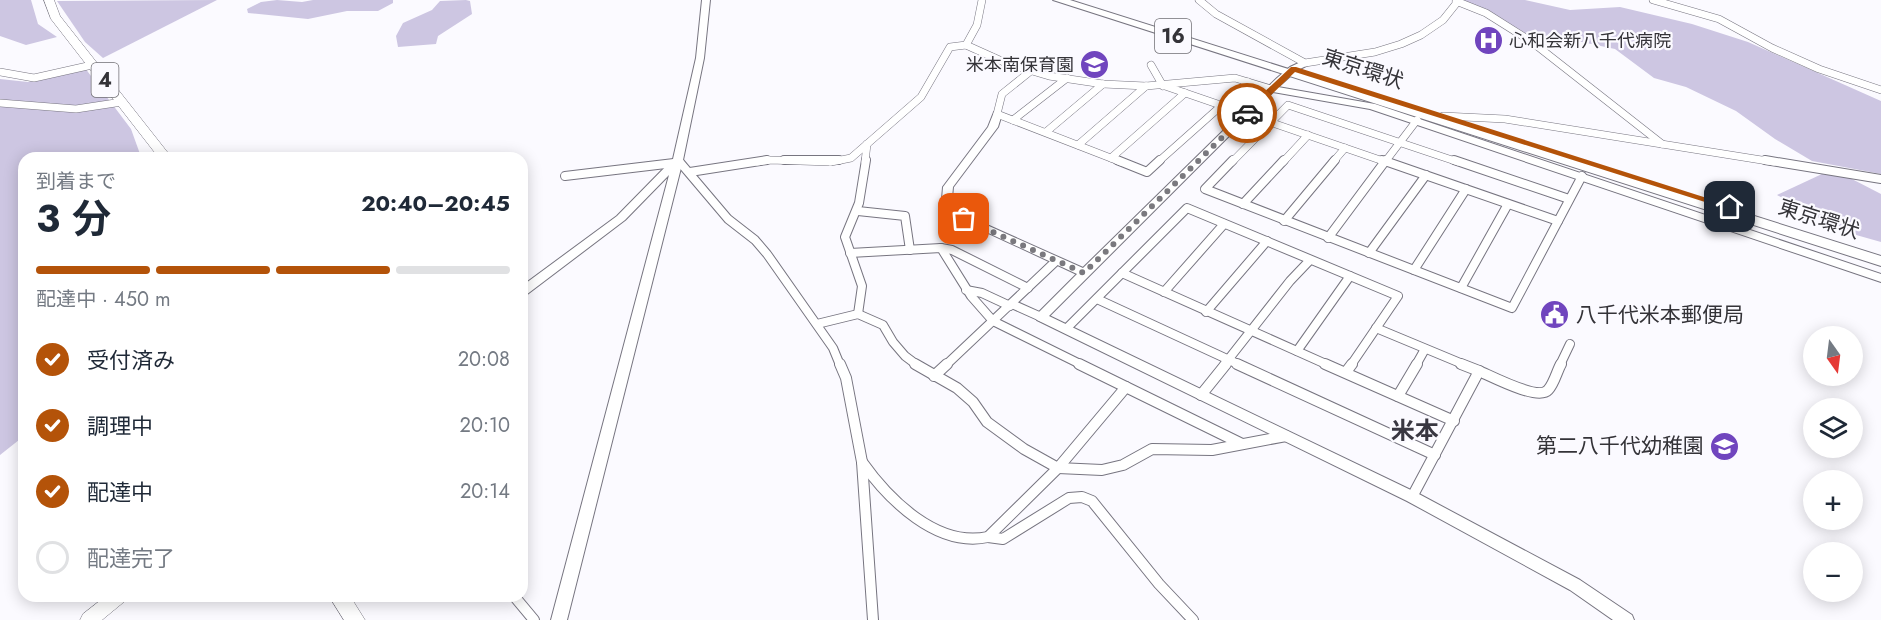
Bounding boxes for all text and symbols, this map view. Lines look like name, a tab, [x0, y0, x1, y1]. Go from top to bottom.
road number: 16	[1155, 19, 1191, 53]
hospital icon: 心和会新八千代病院	[1472, 25, 1504, 57]
place label: 心和会新八千代病院	[1509, 28, 1671, 54]
street label: 東京環状	[1318, 42, 1408, 96]
school or university icon: 米本南保育園	[1079, 49, 1111, 81]
place label: 米本南保育園	[966, 52, 1074, 78]
road number: 4	[92, 63, 118, 97]
courier	[1217, 83, 1277, 143]
icon: car	[1231, 97, 1264, 130]
text: 到着まで	[36, 167, 116, 196]
pin	[1704, 181, 1755, 232]
text: 20:40–20:45	[361, 187, 510, 219]
text: 3 分	[36, 190, 111, 247]
icon: home	[1713, 190, 1746, 223]
street label: 東京環状	[1774, 192, 1864, 246]
pin	[938, 193, 989, 244]
icon: bag	[947, 202, 980, 235]
text: 配達中 · 450 m	[36, 285, 171, 314]
public building icon: 八千代米本郵便局	[1539, 299, 1571, 331]
place label: 八千代米本郵便局	[1576, 300, 1744, 330]
north arrow	[1803, 326, 1863, 386]
map controls	[1803, 326, 1863, 602]
icon: check	[36, 343, 69, 376]
text: 受付済み	[87, 344, 175, 376]
text: 20:08	[458, 345, 510, 374]
button: layers	[1803, 398, 1863, 458]
icon: check	[36, 409, 69, 442]
text: 調理中	[87, 410, 153, 442]
text: 20:10	[460, 411, 510, 440]
district label: 米本	[1391, 413, 1439, 448]
school or university icon: 第二八千代幼稚園	[1709, 430, 1741, 462]
place label: 第二八千代幼稚園	[1536, 431, 1704, 461]
button: +	[1803, 470, 1863, 530]
icon: check	[36, 475, 69, 508]
text: 配達中	[87, 476, 153, 508]
text: 20:14	[460, 477, 510, 506]
text: 配達完了	[87, 542, 175, 574]
button: −	[1803, 542, 1863, 602]

